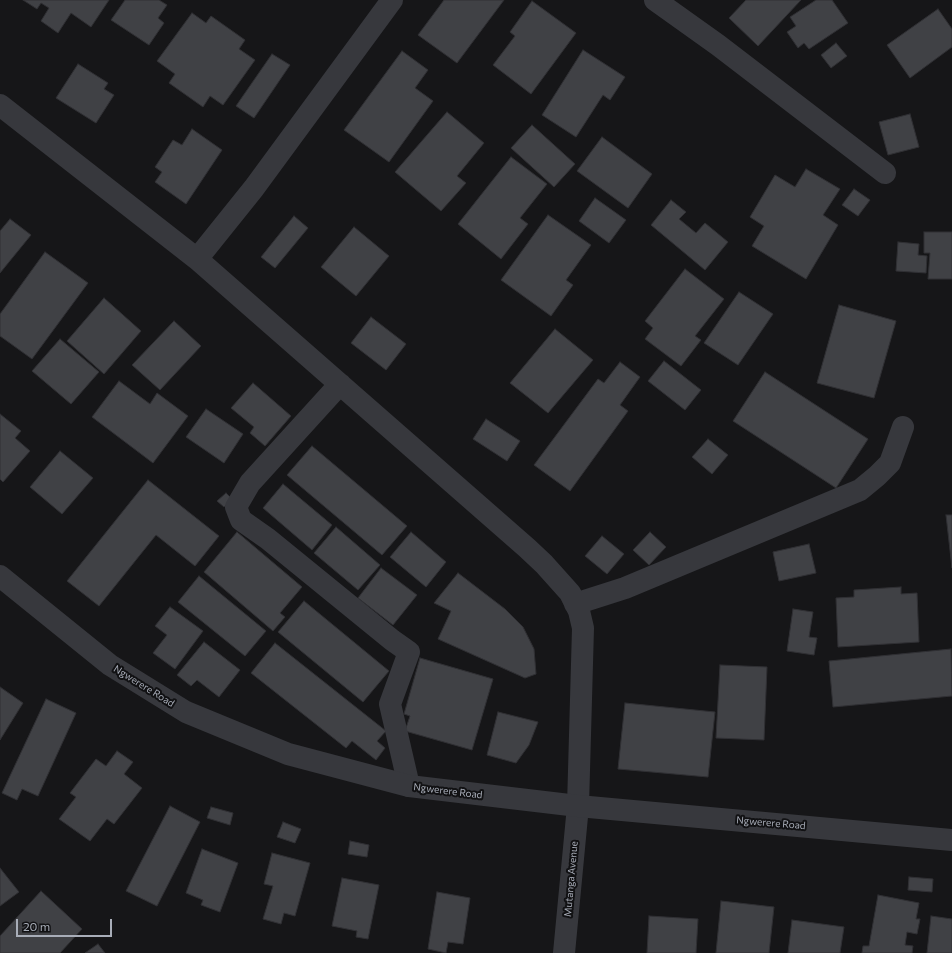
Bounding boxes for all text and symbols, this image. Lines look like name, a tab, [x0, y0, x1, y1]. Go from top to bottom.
street label: Ngwerere Road	[111, 662, 177, 710]
street label: Ngwerere Road	[413, 781, 483, 801]
street label: Ngwerere Road	[736, 814, 806, 832]
street label: Mutanga Avenue	[562, 841, 580, 917]
scale bar	[18, 911, 114, 937]
text: 20 m	[23, 919, 50, 933]

